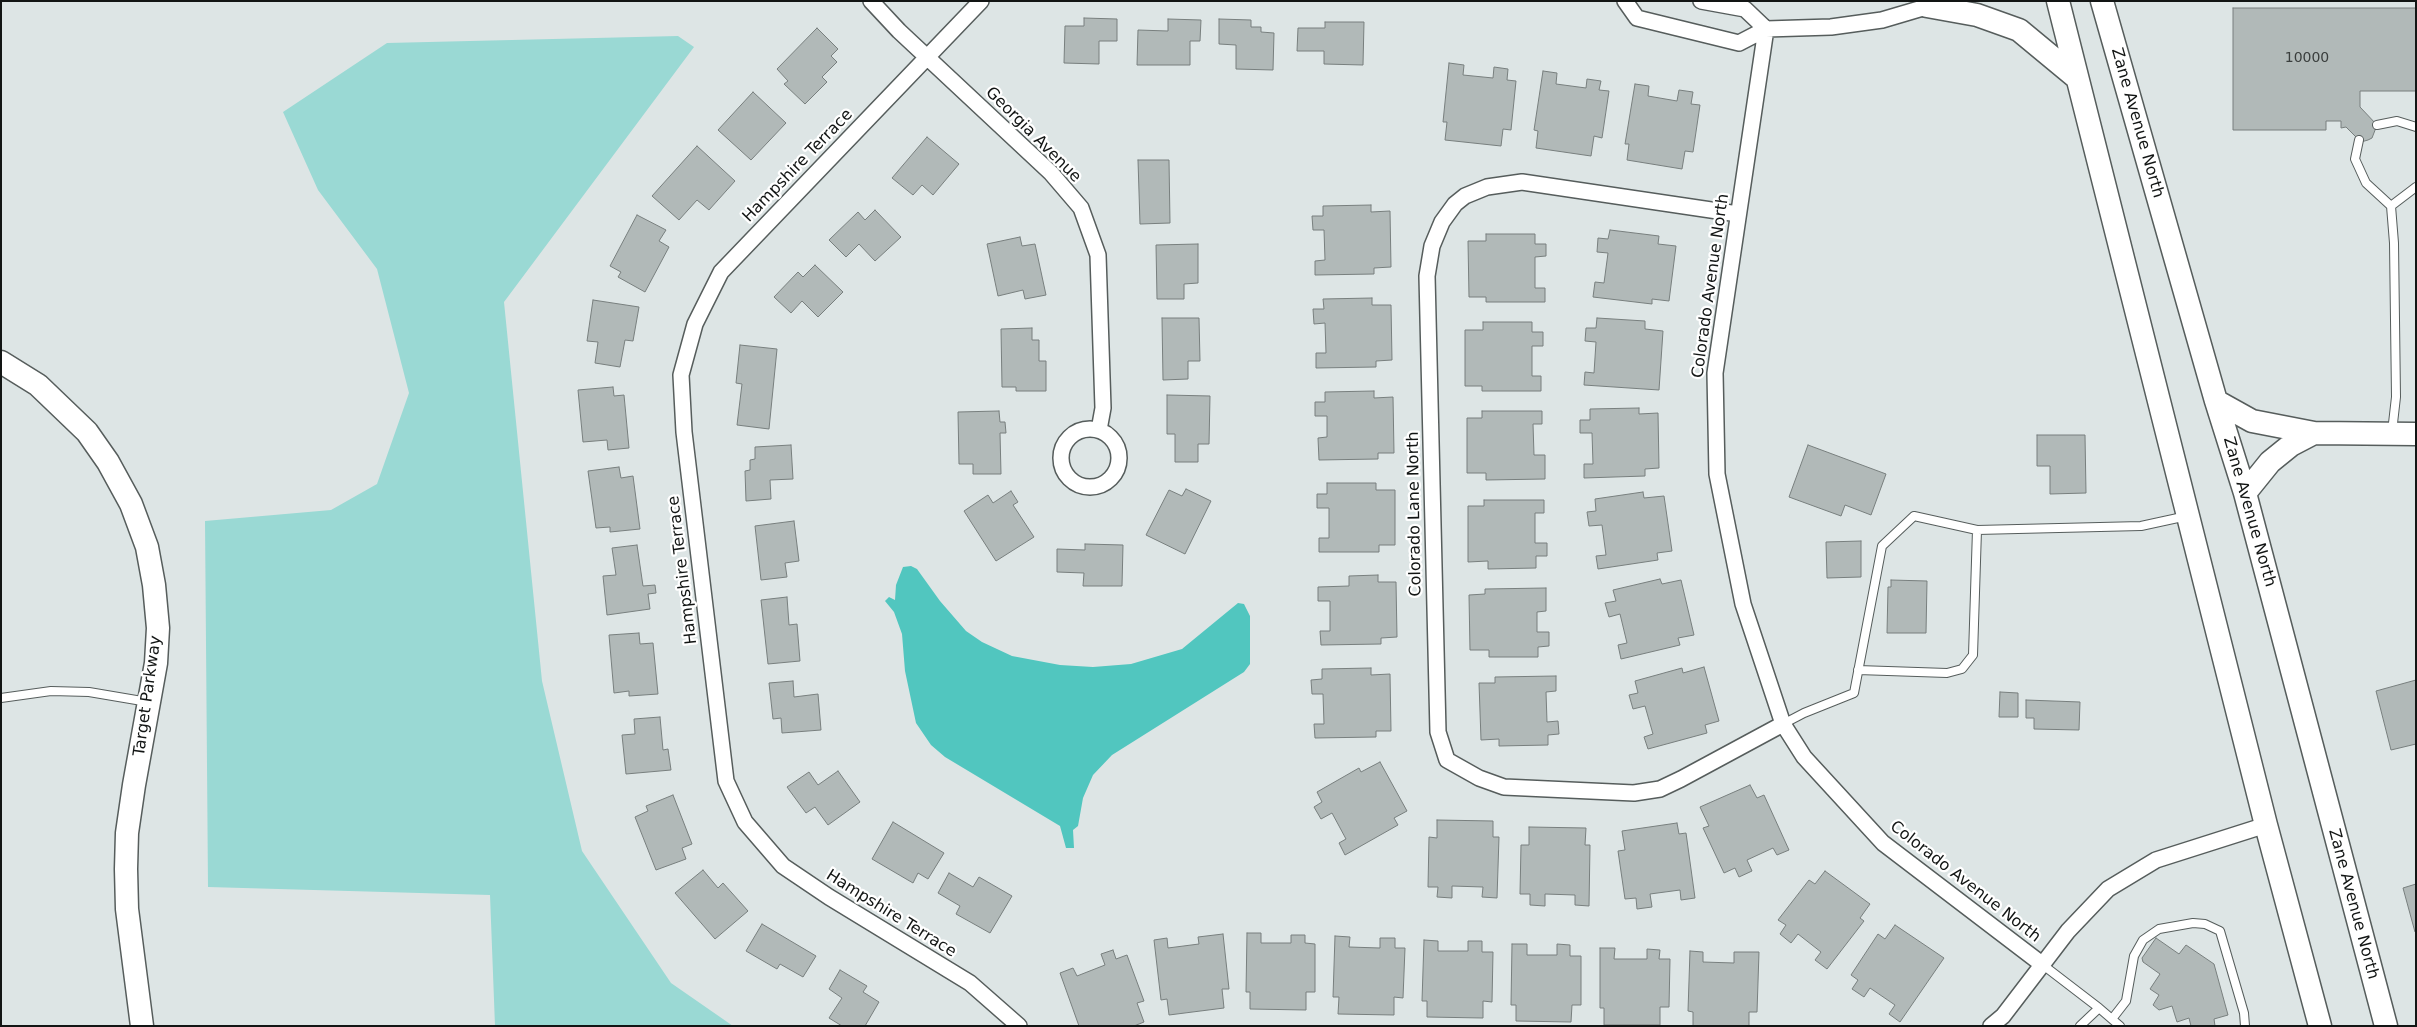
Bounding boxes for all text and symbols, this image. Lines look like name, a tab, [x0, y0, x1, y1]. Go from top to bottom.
street label: Zane Avenue North	[2106, 46, 2168, 200]
house number: 10000	[2285, 50, 2329, 66]
street label: Georgia Avenue	[981, 83, 1085, 187]
street label: Hampshire Terrace	[739, 105, 857, 227]
street label: Colorado Avenue North	[1689, 193, 1733, 379]
street label: Colorado Lane North	[1404, 431, 1426, 597]
street label: Zane Avenue North	[2218, 435, 2280, 589]
street label: Hampshire Terrace	[664, 494, 702, 646]
street label: Target Parkway	[130, 634, 166, 758]
street label: Colorado Avenue North	[1886, 817, 2044, 947]
street label: Zane Avenue North	[2324, 827, 2382, 981]
street label: Hampshire Terrace	[822, 866, 960, 962]

